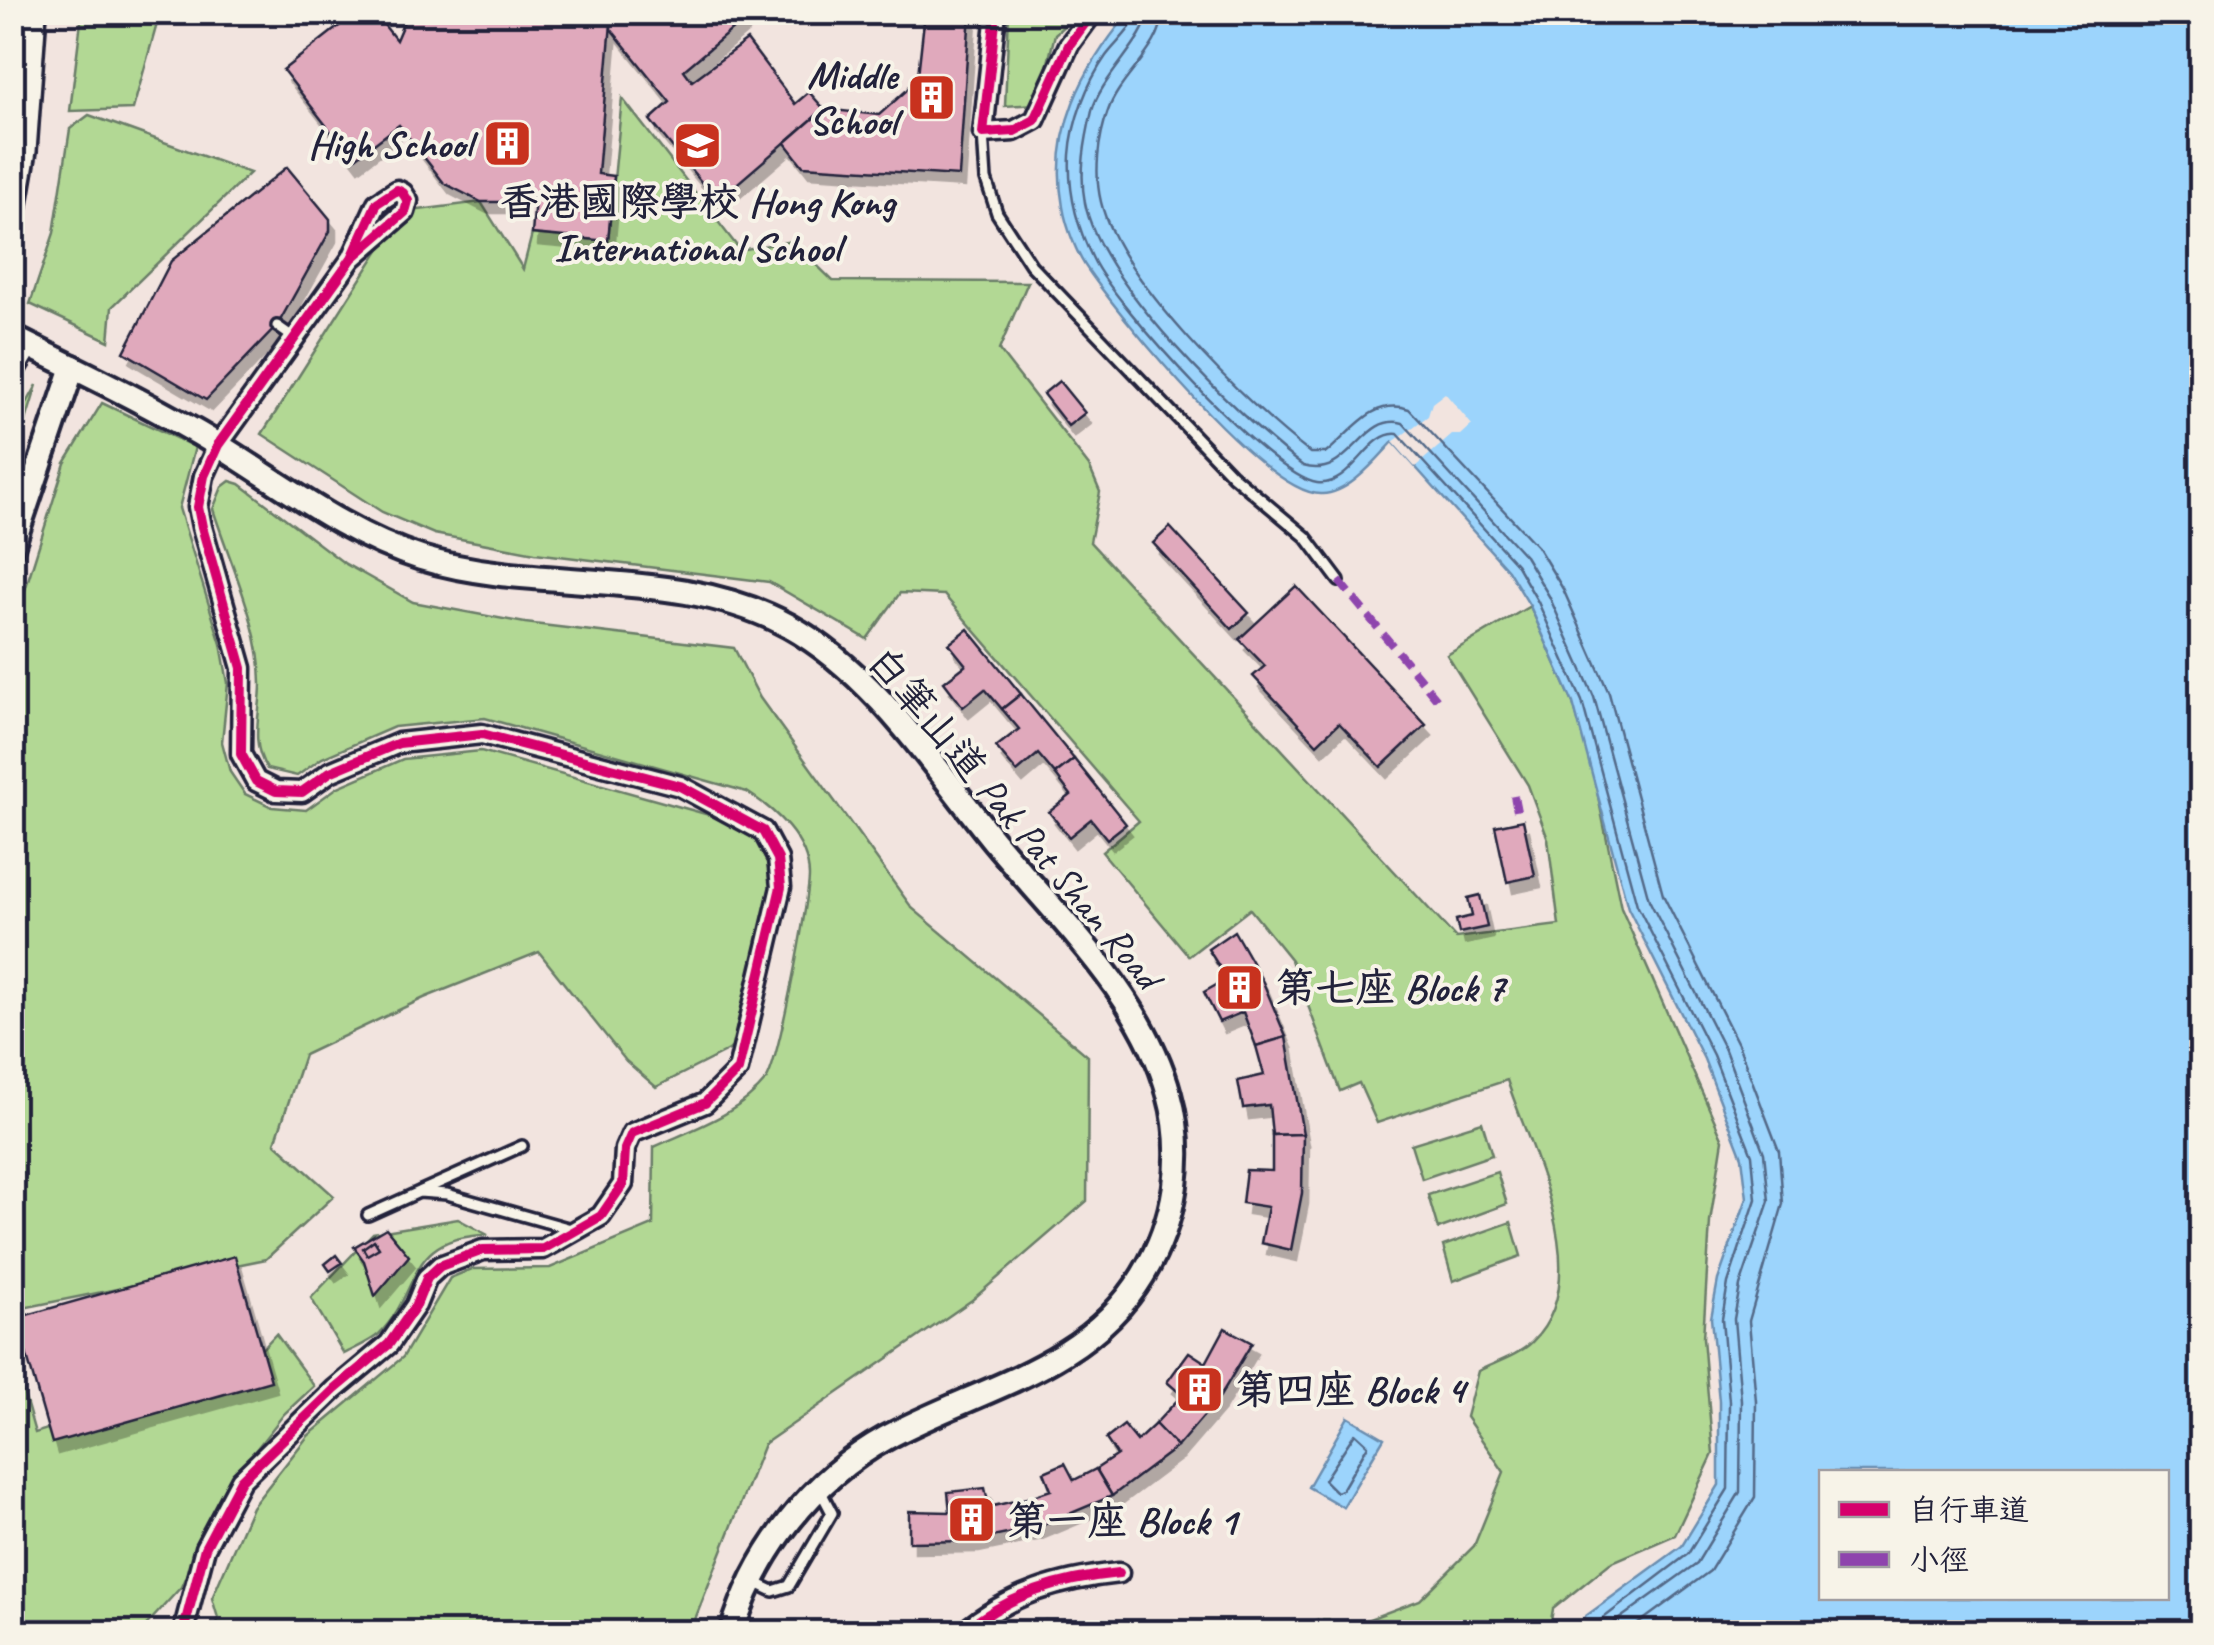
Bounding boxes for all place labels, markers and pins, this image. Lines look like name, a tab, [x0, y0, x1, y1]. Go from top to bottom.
place label: Middle School	[807, 50, 904, 146]
building icon: Middle School	[906, 71, 958, 123]
building icon: High School	[481, 117, 533, 169]
place label: High School	[308, 119, 479, 169]
school or university icon: 香港國際學校 Hong Kong International School	[671, 120, 723, 172]
place label: 香港國際學校 Hong Kong International School	[499, 177, 898, 273]
building icon: 第七座 Block 7	[1214, 961, 1266, 1013]
place label: 第七座 Block 7	[1275, 963, 1509, 1013]
building icon: 第四座 Block 4	[1174, 1363, 1226, 1415]
place label: 第四座 Block 4	[1235, 1365, 1470, 1415]
building icon: 第一座 Block 1	[946, 1494, 998, 1546]
place label: 第一座 Block 1	[1007, 1496, 1241, 1546]

